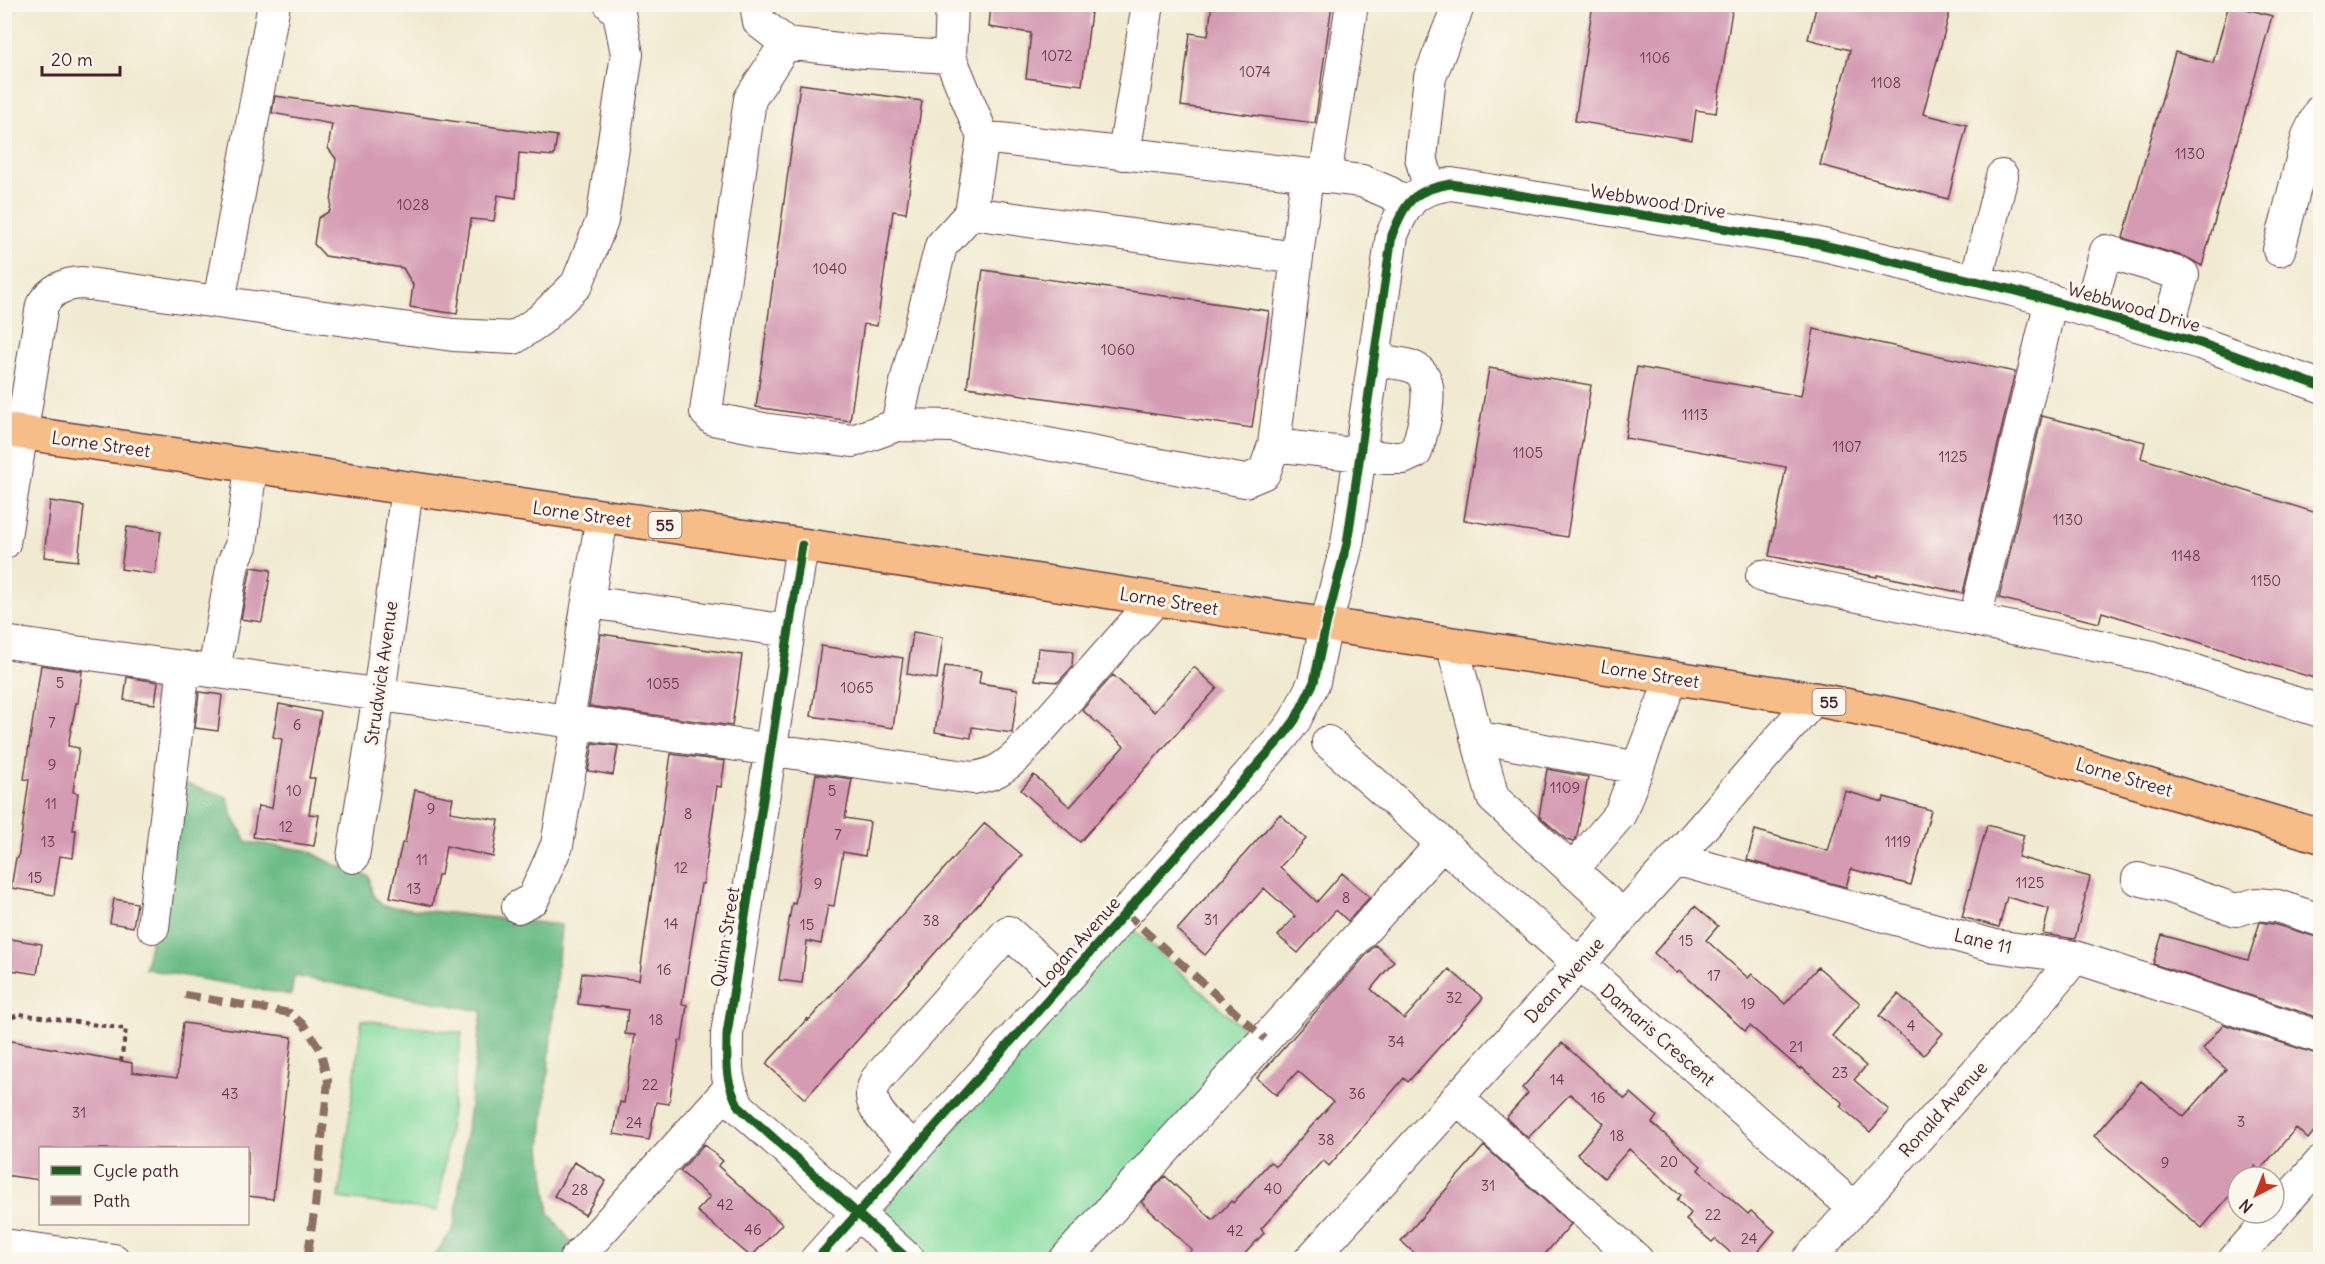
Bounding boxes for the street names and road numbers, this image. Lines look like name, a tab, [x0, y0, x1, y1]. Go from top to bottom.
street label: Webbwood Drive	[1588, 179, 1728, 223]
street label: Webbwood Drive	[2065, 277, 2203, 337]
street label: Lorne Street	[50, 426, 152, 462]
street label: Lorne Street	[531, 496, 633, 532]
road number: 55	[648, 512, 682, 538]
street label: Lorne Street	[1118, 582, 1220, 620]
street label: Strudwick Avenue	[360, 599, 402, 747]
street label: Lorne Street	[1599, 655, 1701, 693]
road number: 55	[1812, 689, 1846, 715]
street label: Lorne Street	[2073, 752, 2175, 802]
street label: Quinn Street	[706, 885, 744, 989]
street label: Logan Avenue	[1031, 892, 1125, 992]
street label: Lane 11	[1952, 923, 2014, 959]
street label: Dean Avenue	[1519, 932, 1609, 1028]
street label: Damaris Crescent	[1596, 979, 1720, 1091]
street label: Ronald Avenue	[1894, 1056, 1992, 1162]

